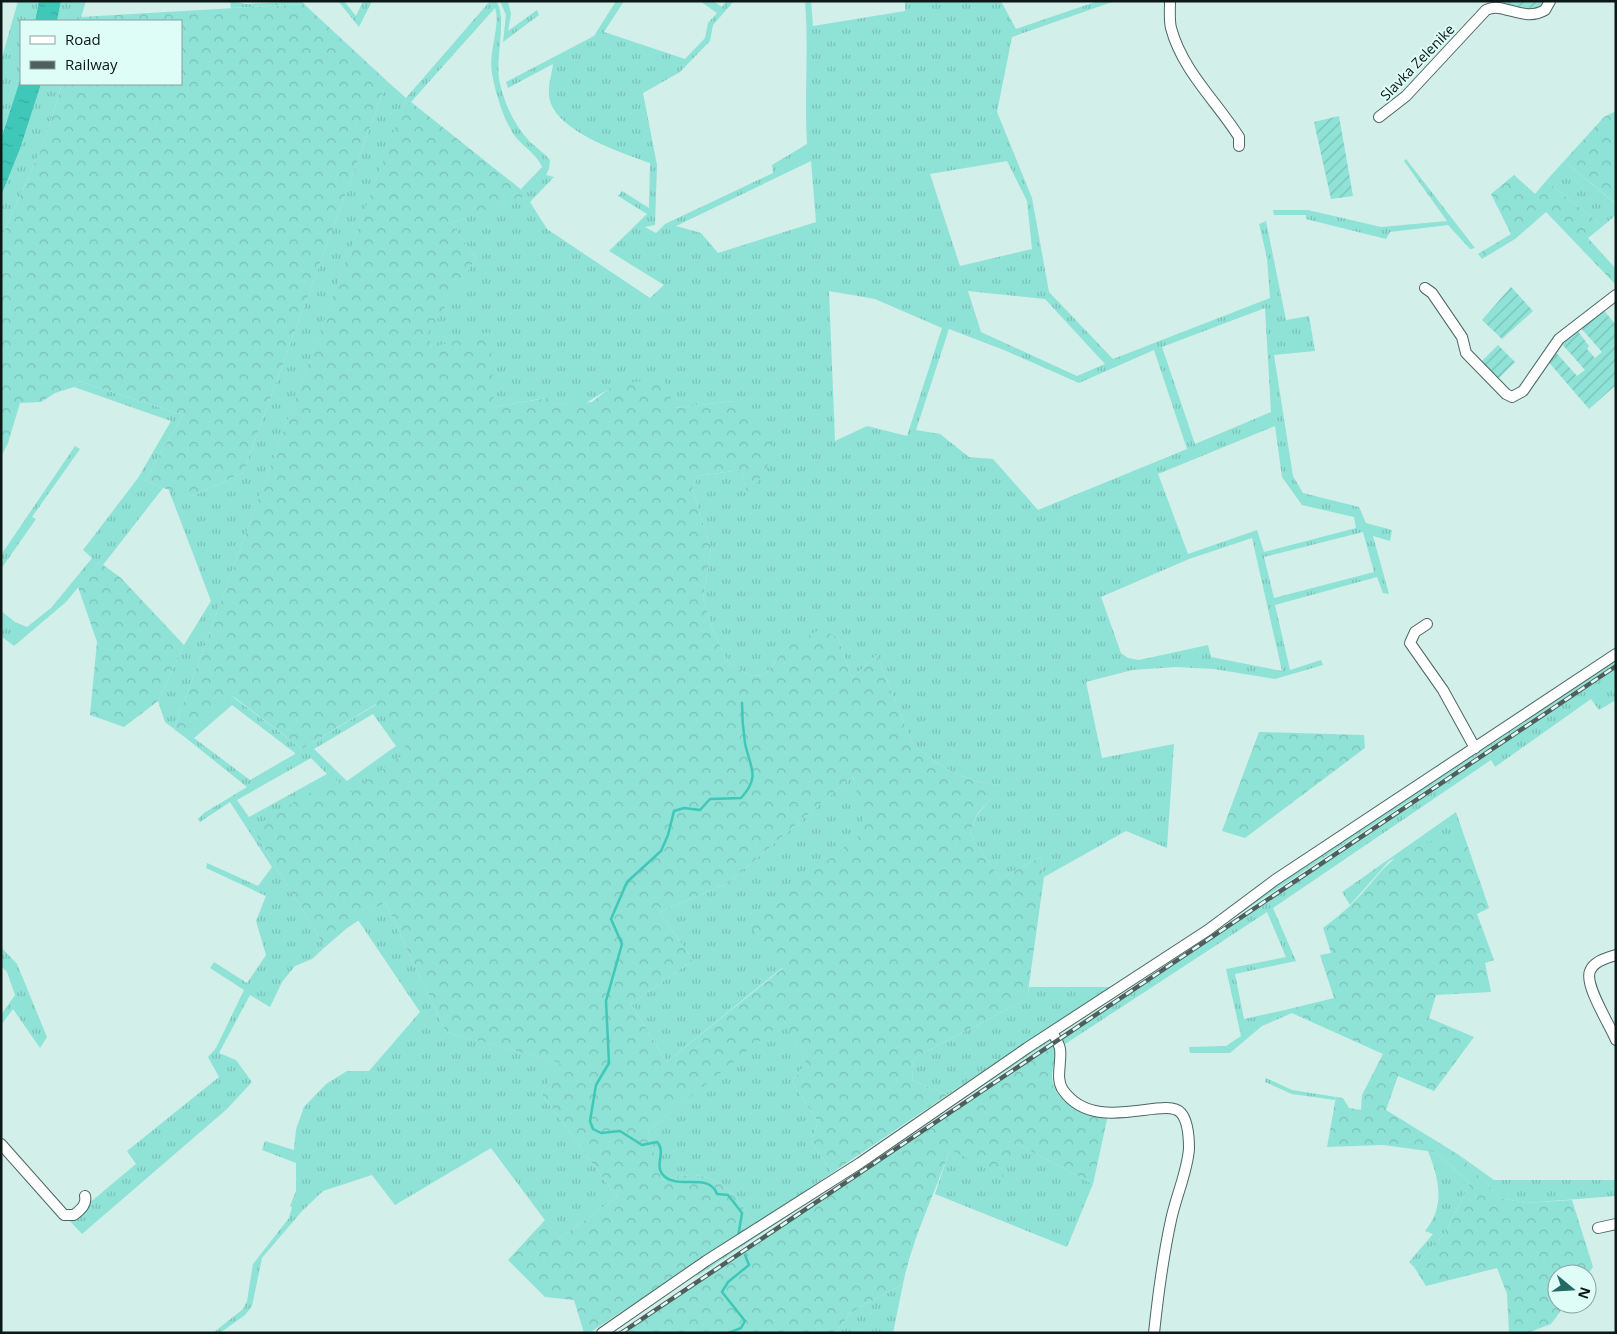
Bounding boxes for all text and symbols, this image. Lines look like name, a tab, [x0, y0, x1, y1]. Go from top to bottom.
legend	[20, 20, 182, 85]
street label: Slavka Zelenike	[1376, 20, 1458, 104]
text: Road	[65, 29, 101, 49]
text: Railway	[65, 54, 118, 74]
north arrow	[1547, 1264, 1597, 1314]
text: N	[1574, 1285, 1596, 1302]

